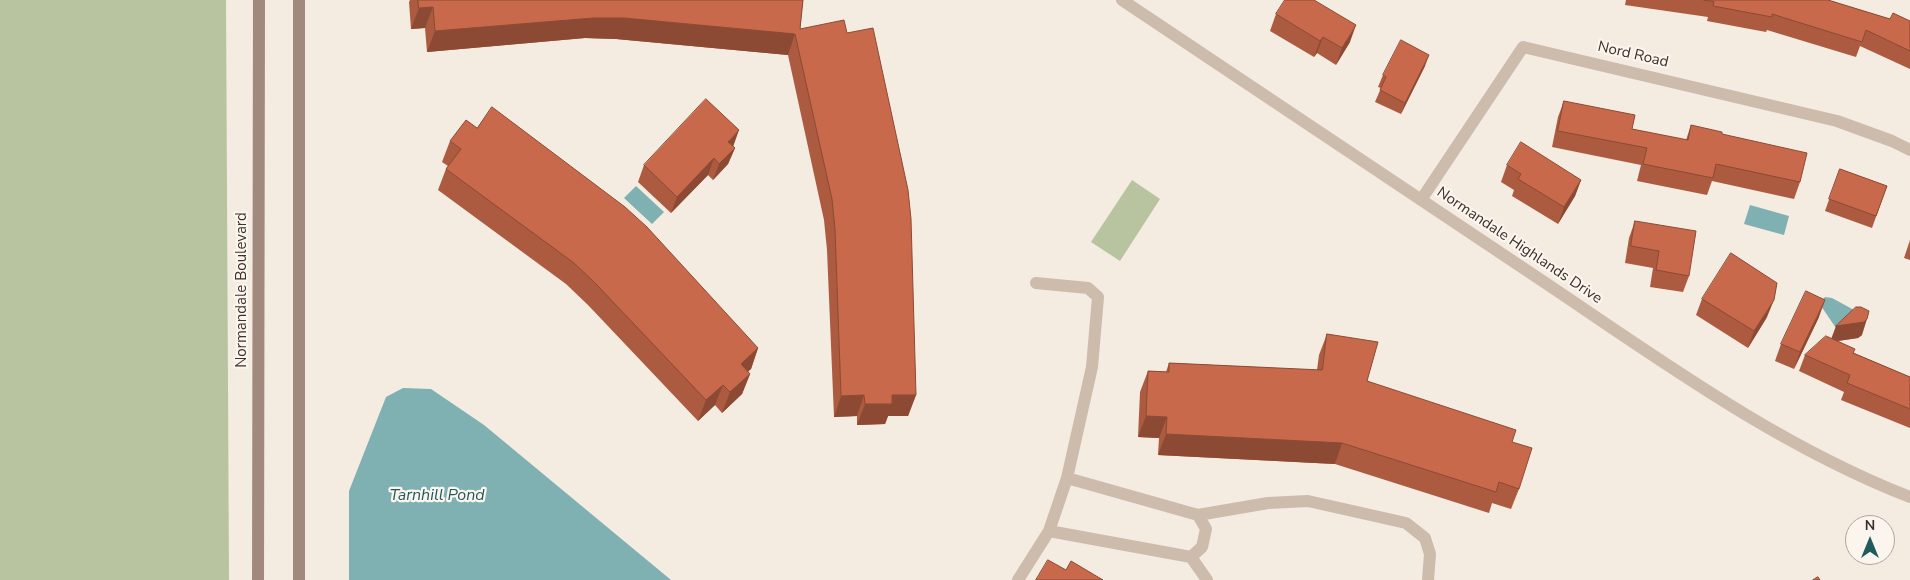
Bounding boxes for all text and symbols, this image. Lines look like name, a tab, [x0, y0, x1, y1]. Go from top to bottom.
street label: Nord Road	[1596, 38, 1670, 72]
street label: Normandale Highlands Drive	[1433, 184, 1605, 308]
street label: Normandale Boulevard	[233, 212, 251, 368]
water label: Tarnhill Pond	[389, 486, 485, 506]
north arrow	[1845, 515, 1895, 565]
text: N	[1865, 516, 1875, 535]

